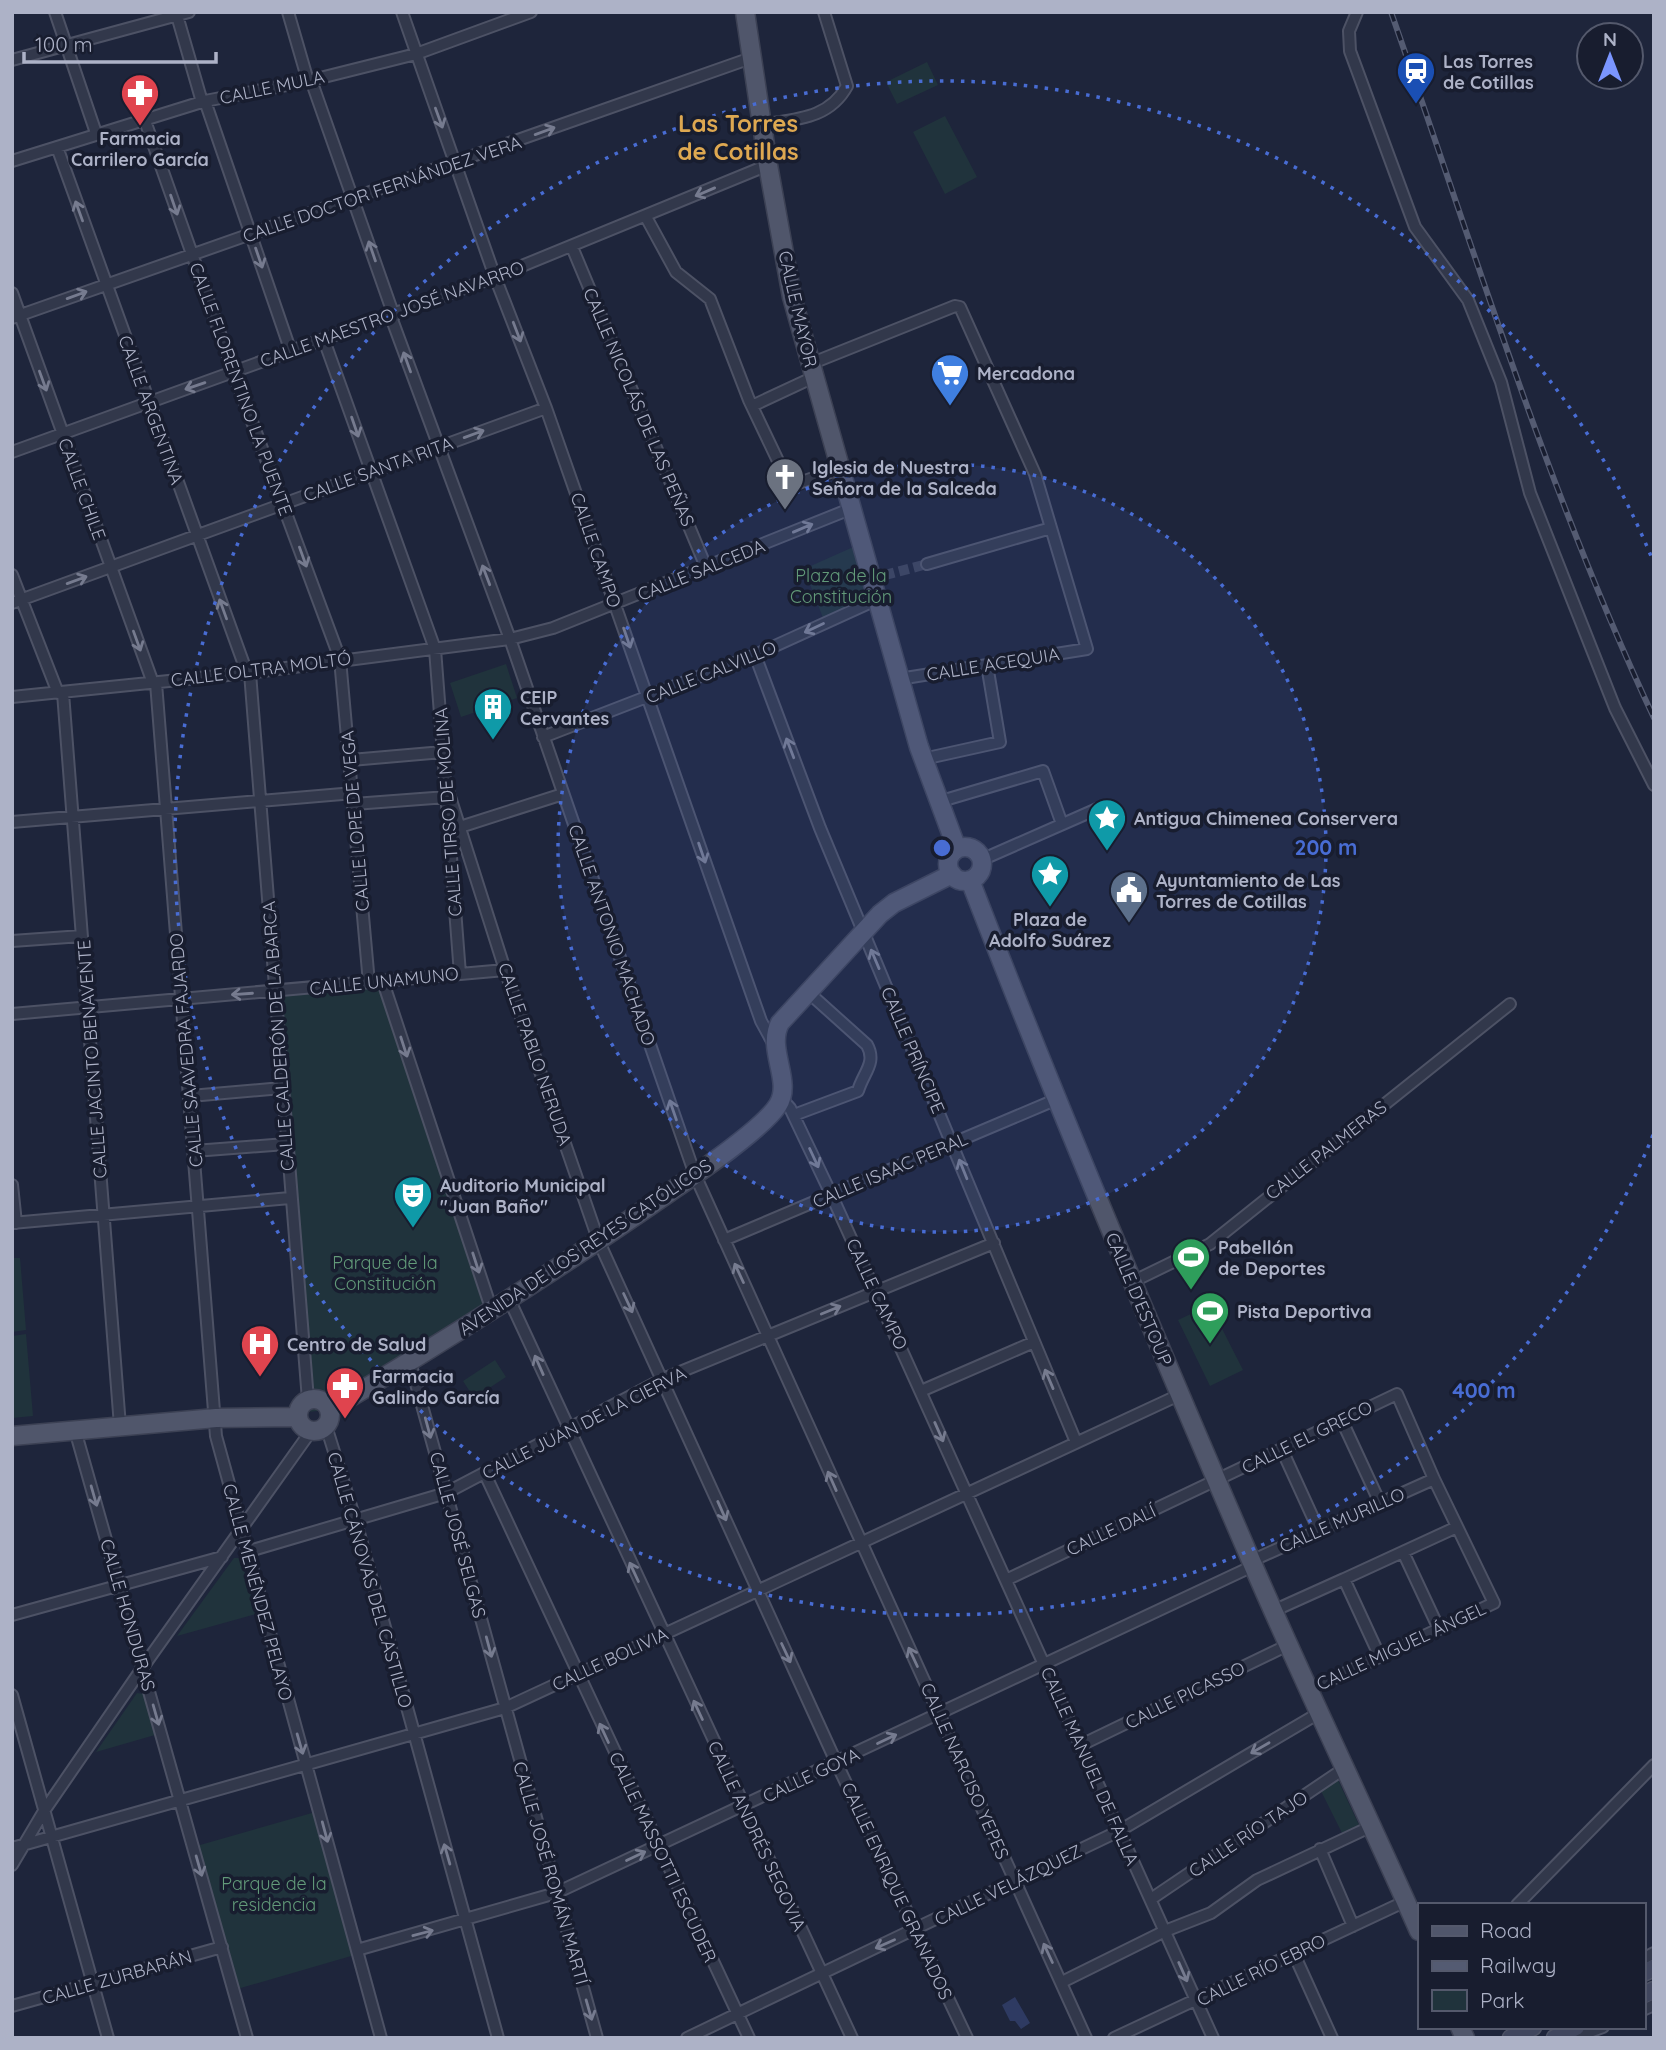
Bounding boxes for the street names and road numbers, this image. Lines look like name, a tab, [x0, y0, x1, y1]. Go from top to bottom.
street label: CALLE MULA	[217, 65, 327, 109]
street label: CALLE DOCTOR FERNÁNDEZ VERA	[240, 130, 525, 248]
street label: CALLE MAYOR	[773, 248, 823, 370]
street label: CALLE MAESTRO JOSÉ NAVARRO	[257, 255, 527, 373]
street label: CALLE FLORENTINO LA PUENTE	[184, 259, 298, 519]
street label: CALLE NICOLÁS DE LAS PEÑAS	[578, 284, 700, 530]
street label: CALLE ARGENTINA	[113, 332, 189, 488]
street label: CALLE SANTA RITA	[300, 431, 456, 507]
street label: CALLE CHILE	[53, 435, 111, 543]
street label: CALLE CAMPO	[566, 489, 626, 611]
street label: CALLE SALCEDA	[634, 534, 768, 606]
street label: CALLE CALVILLO	[642, 635, 780, 709]
street label: CALLE ACEQUIA	[925, 642, 1061, 686]
street label: CALLE OLTRA MOLTÓ	[170, 647, 352, 691]
street label: CALLE TIRSO DE MOLINA	[429, 706, 467, 917]
street label: CALLE LOPE DE VEGA	[336, 729, 374, 912]
street label: CALLE ANTONIO MACHADO	[563, 821, 661, 1049]
street label: CALLE CALDERÓN DE LA BARCA	[257, 900, 299, 1172]
street label: CALLE SAAVEDRA FAJARDO	[164, 932, 208, 1168]
street label: CALLE JACINTO BENAVENTE	[72, 939, 112, 1179]
street label: CALLE PABLO NERUDA	[493, 960, 577, 1149]
street label: CALLE UNAMUNO	[308, 962, 460, 1000]
street label: CALLE PRÍNCIPE	[876, 983, 950, 1117]
street label: CALLE PALMERAS	[1261, 1095, 1391, 1205]
street label: CALLE ISAAC PERAL	[809, 1127, 971, 1213]
street label: AVENIDA DE LOS REYES CATÓLICOS	[454, 1154, 716, 1340]
street label: CALLE D'ESTOUP	[1101, 1229, 1177, 1369]
street label: CALLE CAMPO	[841, 1235, 913, 1353]
street label: CALLE JUAN DE LA CIERVA	[478, 1361, 690, 1485]
street label: CALLE EL GRECO	[1238, 1395, 1376, 1479]
street label: CALLE CÁNOVAS DEL CASTILLO	[322, 1449, 418, 1711]
street label: CALLE JOSÉ SELGAS	[425, 1449, 491, 1621]
street label: CALLE MENÉNDEZ PELAYO	[218, 1481, 298, 1703]
street label: CALLE MURILLO	[1276, 1482, 1408, 1558]
street label: CALLE DALÍ	[1063, 1499, 1160, 1561]
street label: CALLE HONDURAS	[95, 1536, 161, 1694]
street label: CALLE MIGUEL ÁNGEL	[1313, 1596, 1490, 1695]
street label: CALLE BOLIVIA	[548, 1622, 672, 1696]
street label: CALLE PICASSO	[1121, 1656, 1249, 1734]
street label: CALLE MANUEL DE FALLA	[1036, 1663, 1144, 1869]
street label: CALLE NARCISO YEPES	[916, 1679, 1014, 1863]
street label: CALLE ANDRÉS SEGOVIA	[703, 1737, 811, 1935]
street label: CALLE GOYA	[759, 1742, 864, 1807]
street label: CALLE MASSOTTI ESCUDER	[604, 1748, 722, 1966]
street label: CALLE JOSÉ ROMÁN MARTÍ	[508, 1759, 594, 1988]
street label: CALLE ENRIQUE GRANADOS	[836, 1779, 958, 2003]
street label: CALLE RÍO TAJO	[1184, 1786, 1312, 1882]
street label: CALLE VELÁZQUEZ	[931, 1839, 1085, 1931]
street label: CALLE RÍO EBRO	[1193, 1929, 1329, 2011]
street label: CALLE ZURBARÁN	[40, 1945, 194, 2009]

